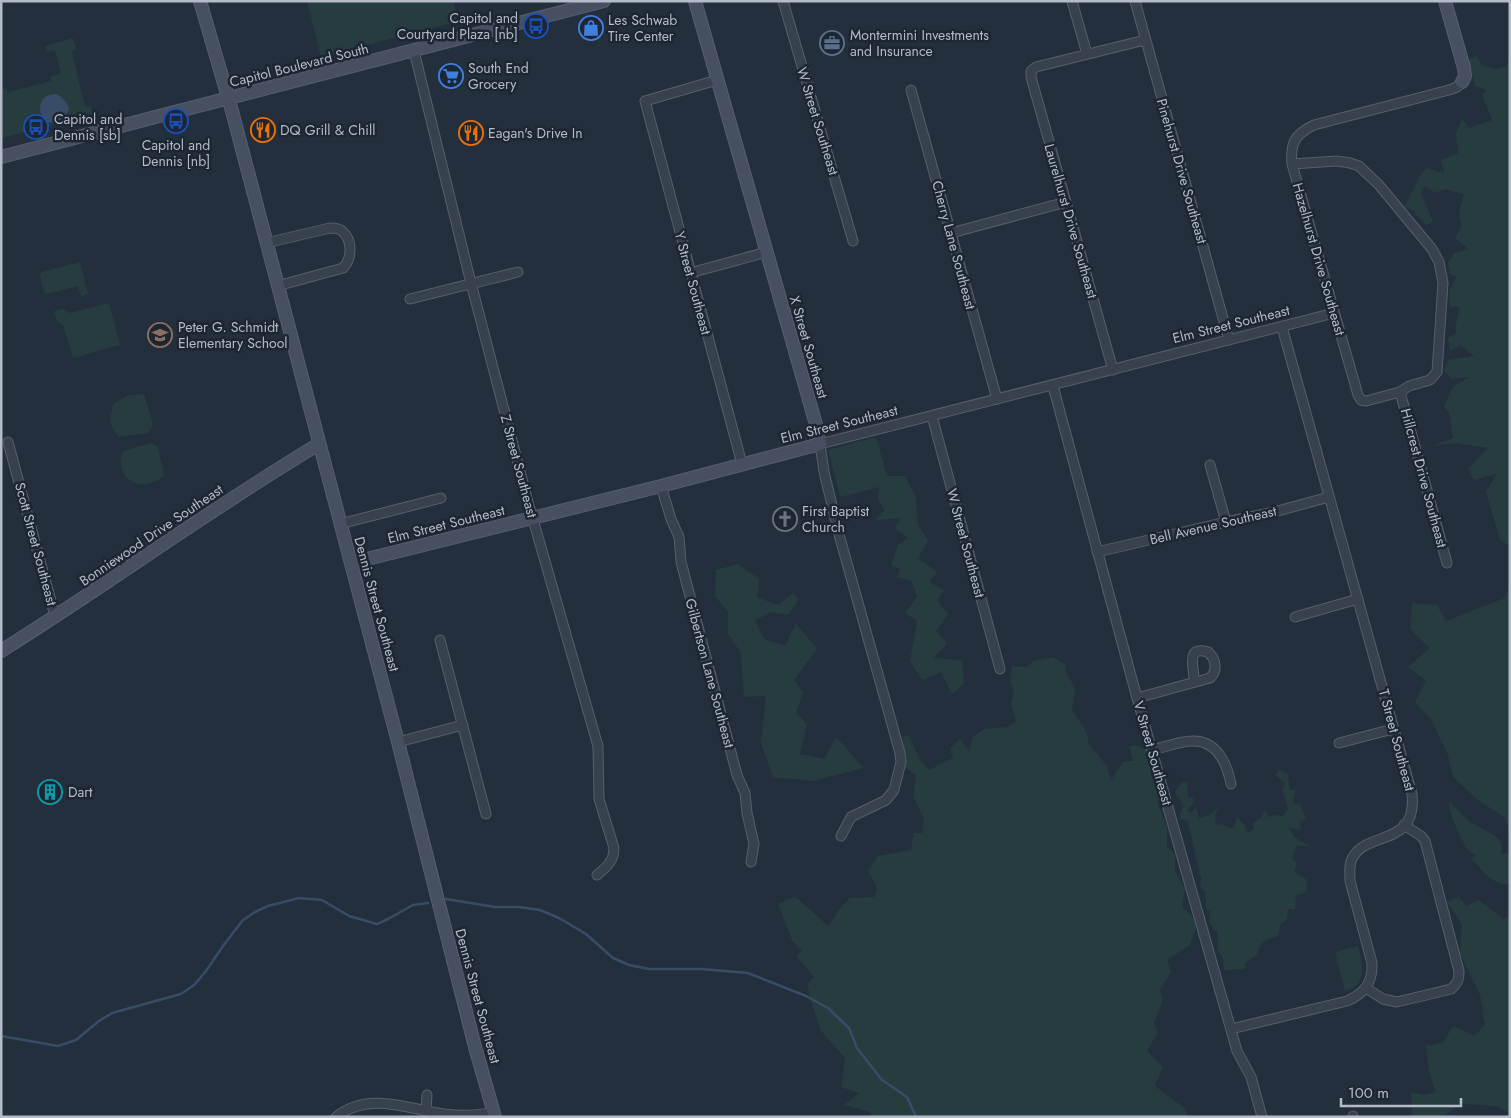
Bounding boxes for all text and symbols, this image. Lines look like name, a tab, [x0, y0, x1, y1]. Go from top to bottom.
place label: Capitol and Courtyard Plaza [nb]	[397, 8, 518, 44]
place label: Les Schwab Tire Center	[608, 10, 677, 46]
bus stop icon: Capitol and Courtyard Plaza [nb]	[523, 13, 549, 39]
shop icon: Les Schwab Tire Center	[578, 15, 604, 41]
place label: Montermini Investments and Insurance	[850, 25, 989, 61]
office icon: Montermini Investments and Insurance	[819, 30, 845, 56]
street label: Capitol Boulevard South	[227, 38, 371, 92]
place label: South End Grocery	[468, 58, 529, 94]
supermarket icon: South End Grocery	[438, 63, 464, 89]
street label: W Street Southeast	[792, 65, 844, 178]
street label: Pinehurst Drive Southeast	[1152, 96, 1212, 247]
bus stop icon: Capitol and Dennis [nb]	[163, 108, 189, 134]
place label: Capitol and Dennis [sb]	[54, 109, 122, 145]
bus stop icon: Capitol and Dennis [sb]	[23, 114, 49, 140]
restaurant icon: DQ Grill & Chill	[250, 117, 276, 143]
place label: DQ Grill & Chill	[280, 120, 375, 140]
restaurant icon: Eagan's Drive In	[458, 120, 484, 146]
place label: Eagan's Drive In	[488, 123, 583, 143]
place label: Capitol and Dennis [nb]	[142, 135, 210, 171]
street label: Laurelhurst Drive Southeast	[1039, 141, 1103, 301]
street label: Cherry Lane Southeast	[927, 178, 981, 312]
street label: Hazelhurst Drive Southeast	[1288, 180, 1351, 338]
street label: Y Street Southeast	[670, 229, 717, 337]
street label: X Street Southeast	[785, 293, 833, 401]
street label: Elm Street Southeast	[1170, 300, 1292, 348]
place label: Peter G. Schmidt Elementary School	[178, 317, 288, 353]
school or university icon: Peter G. Schmidt Elementary School	[147, 322, 173, 348]
street label: Elm Street Southeast	[778, 400, 900, 448]
street label: Hillcrest Drive Southeast	[1396, 406, 1452, 550]
street label: Z Street Southeast	[496, 412, 543, 520]
street label: Bonniewood Drive Southeast	[75, 479, 227, 591]
street label: Scott Street Southeast	[10, 480, 62, 608]
street label: W Street Southeast	[942, 486, 990, 600]
street label: Elm Street Southeast	[385, 500, 507, 548]
place label: First Baptist Church	[802, 501, 870, 537]
street label: Bell Avenue Southeast	[1148, 501, 1279, 549]
church icon: First Baptist Church	[772, 506, 798, 532]
street label: Dennis Street Southeast	[349, 534, 405, 674]
street label: Gilbertson Lane Southeast	[680, 596, 740, 751]
street label: T Street Southeast	[1374, 687, 1420, 794]
street label: V Street Southeast	[1129, 699, 1178, 808]
building icon: Dart	[37, 779, 63, 805]
place label: Dart	[68, 782, 93, 802]
street label: Dennis Street Southeast	[450, 926, 506, 1066]
scale bar	[1341, 1076, 1461, 1108]
text: 100 m	[1348, 1082, 1389, 1104]

